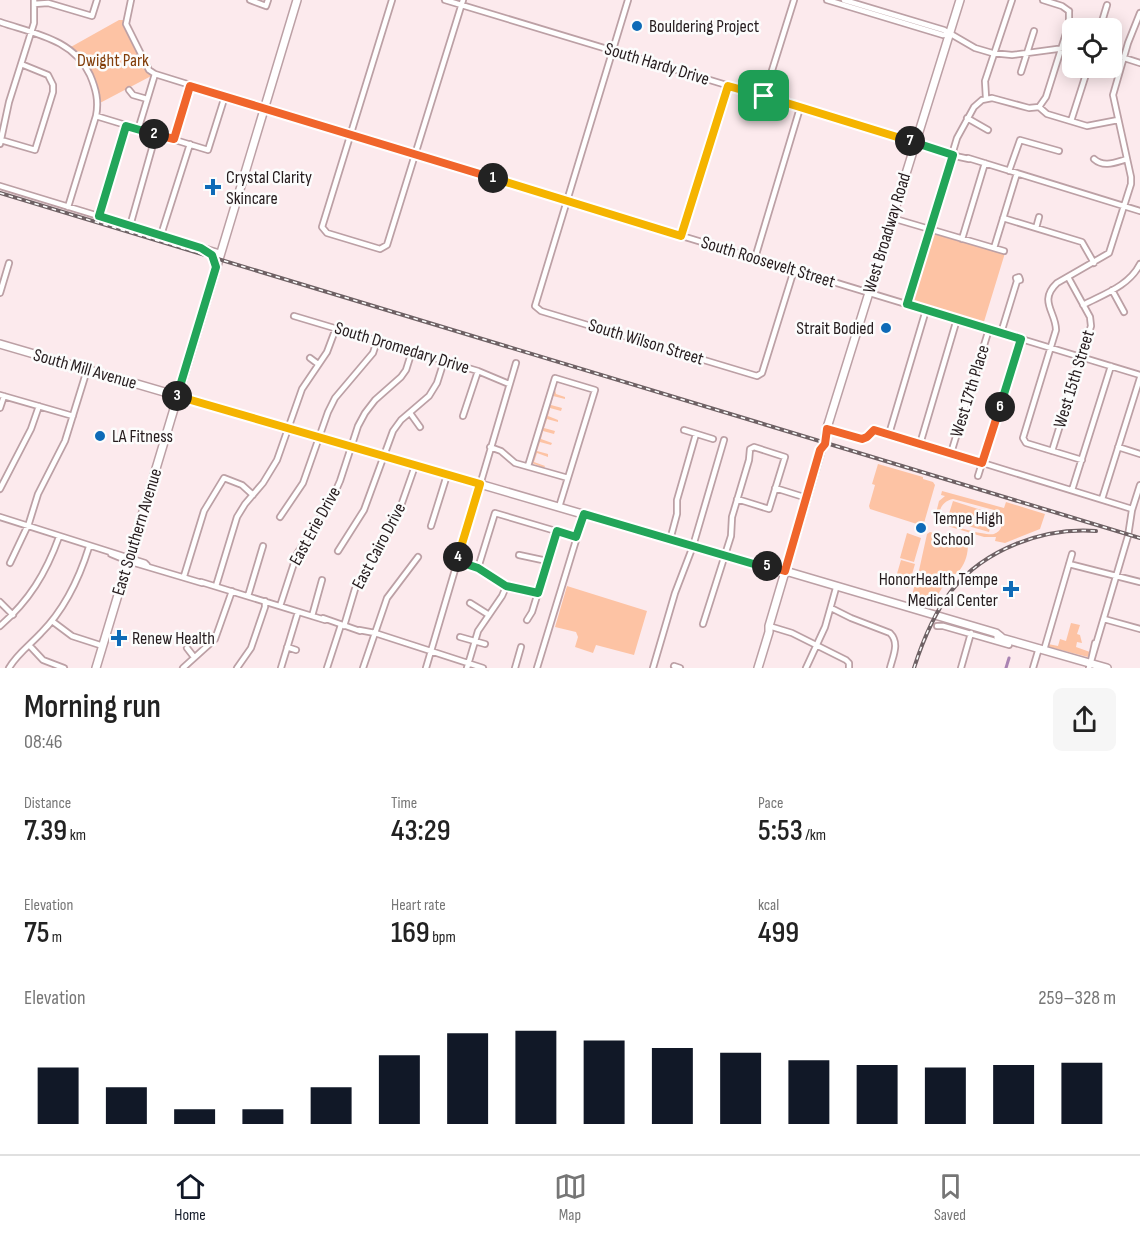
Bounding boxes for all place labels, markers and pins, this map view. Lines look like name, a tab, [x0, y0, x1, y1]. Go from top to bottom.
place label: Bouldering Project	[649, 16, 760, 37]
marker: Bouldering Project	[630, 19, 644, 33]
pin	[738, 70, 789, 121]
pin: 2	[139, 119, 169, 149]
pin: 7	[895, 126, 925, 156]
pin: 1	[478, 163, 508, 193]
place label: Crystal Clarity Skincare	[226, 167, 312, 209]
marker: Crystal Clarity Skincare	[204, 178, 222, 196]
place label: Strait Bodied	[796, 318, 874, 339]
marker: Strait Bodied	[879, 321, 893, 335]
pin: 3	[162, 381, 192, 411]
pin: 6	[985, 392, 1015, 422]
place label: LA Fitness	[112, 426, 173, 447]
marker: LA Fitness	[93, 429, 107, 443]
place label: Tempe High School	[933, 508, 1003, 550]
marker: Tempe High School	[914, 521, 928, 535]
pin: 4	[443, 542, 473, 572]
pin: 5	[752, 551, 782, 581]
place label: HonorHealth Tempe Medical Center	[879, 569, 998, 611]
marker: HonorHealth Tempe Medical Center	[1002, 580, 1020, 598]
place label: Renew Health	[132, 628, 215, 649]
marker: Renew Health	[110, 629, 128, 647]

